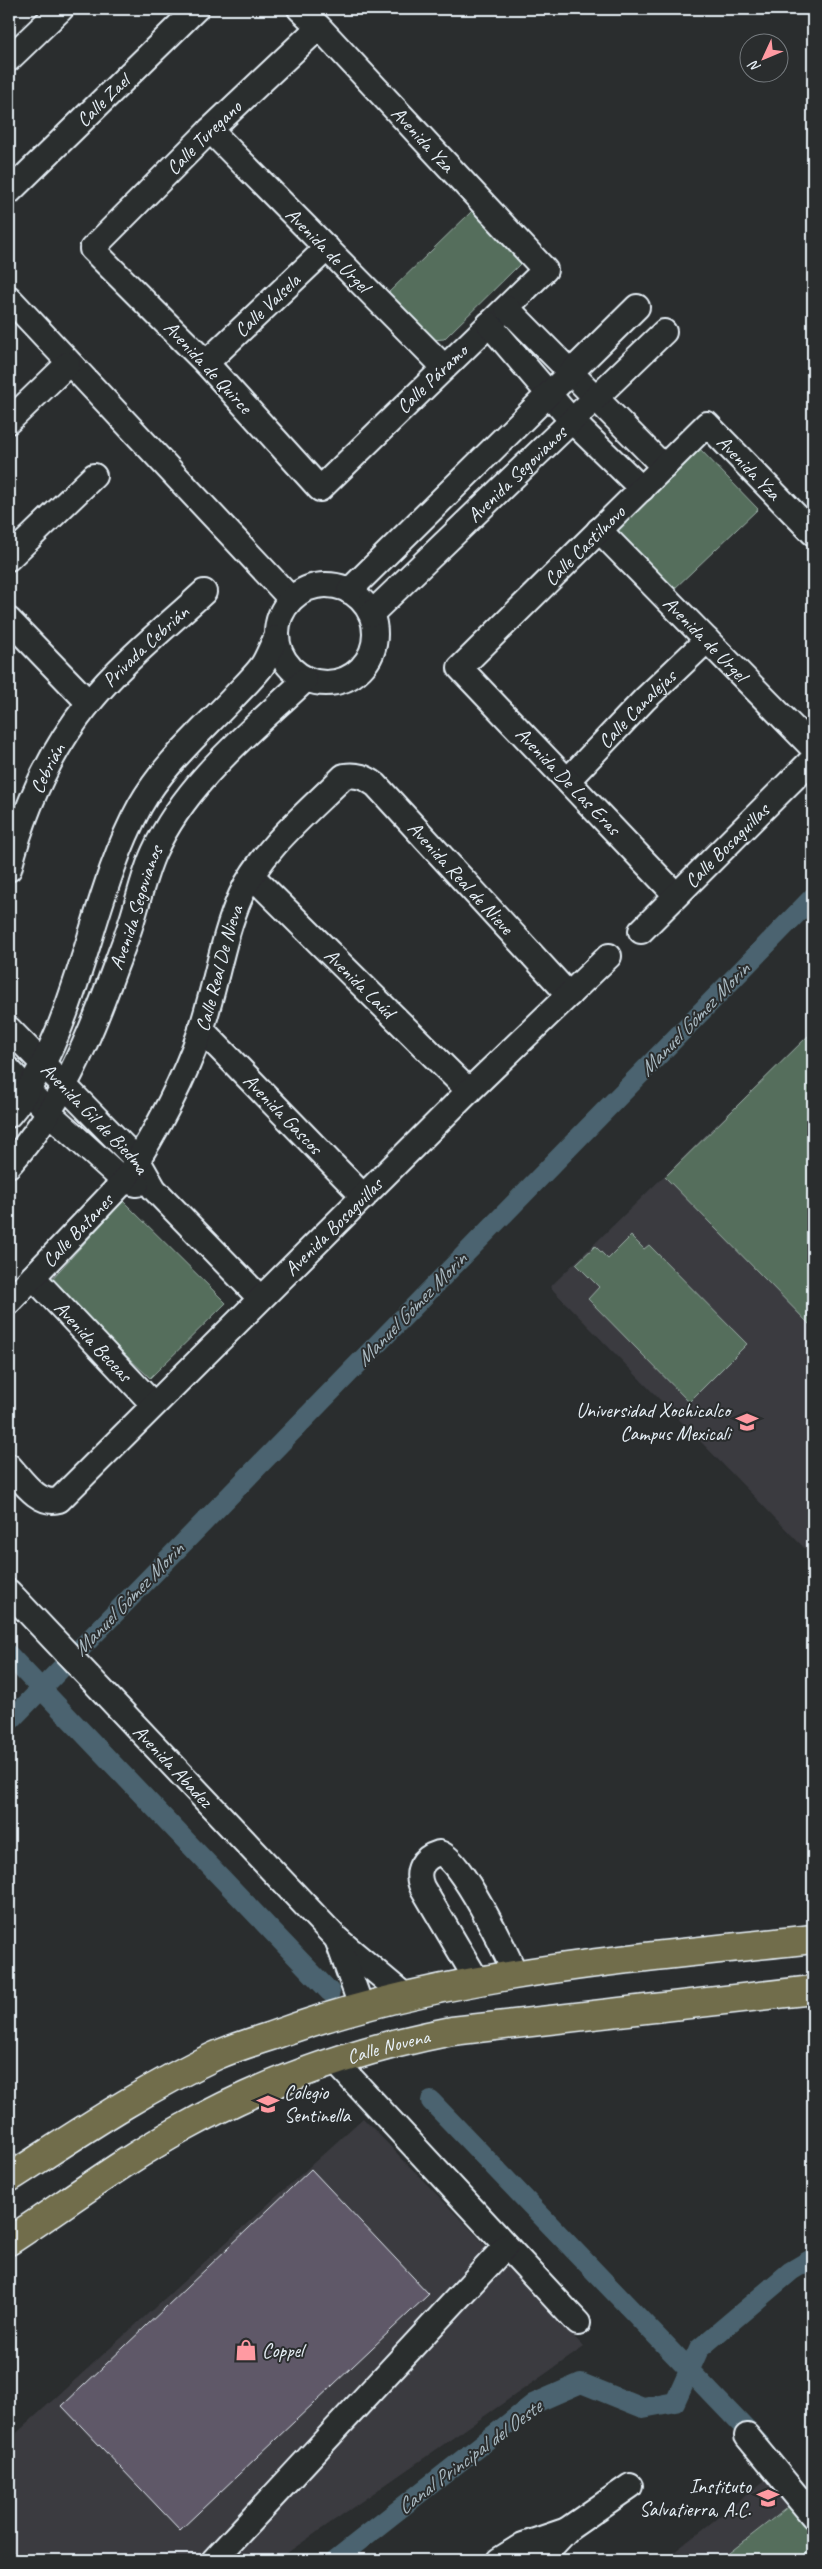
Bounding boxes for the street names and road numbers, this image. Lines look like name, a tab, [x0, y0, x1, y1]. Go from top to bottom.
street label: Calle Zael	[71, 66, 137, 132]
street label: Calle Turegano	[160, 94, 247, 180]
street label: Avenida Yza	[386, 101, 461, 178]
street label: Avenida de Urgel	[281, 202, 378, 300]
street label: Calle Valsela	[229, 267, 307, 342]
street label: Avenida de Quirce	[159, 315, 258, 420]
street label: Calle Páramo	[391, 338, 474, 419]
street label: Avenida Segovianos	[461, 419, 573, 528]
street label: Avenida Yza	[712, 429, 787, 506]
street label: Calle Castilnovo	[538, 499, 631, 591]
street label: Avenida de Urgel	[658, 591, 755, 689]
street label: Privada Cebrián	[97, 599, 195, 692]
street label: Calle Canalejas	[592, 662, 683, 753]
street label: Avenida De Las Eras	[510, 722, 627, 842]
street label: Cebrián	[24, 738, 71, 797]
street label: Calle Bosaguillas	[679, 796, 776, 893]
street label: Avenida Real de Nieve	[403, 816, 520, 940]
street label: Avenida Segovianos	[103, 839, 169, 973]
street label: Calle Real De Nieva	[189, 900, 249, 1035]
street label: Avenida Laúd	[319, 943, 403, 1025]
street label: Avenida Gil de Biedma	[36, 1057, 156, 1180]
street label: Avenida Gascos	[238, 1068, 330, 1161]
street label: Avenida Bosaguillas	[279, 1171, 389, 1281]
street label: Calle Batanes	[36, 1187, 120, 1272]
street label: Avenida Beceas	[49, 1295, 139, 1388]
street label: Avenida Abadez	[128, 1719, 219, 1814]
street label: Calle Novena	[343, 2023, 434, 2069]

